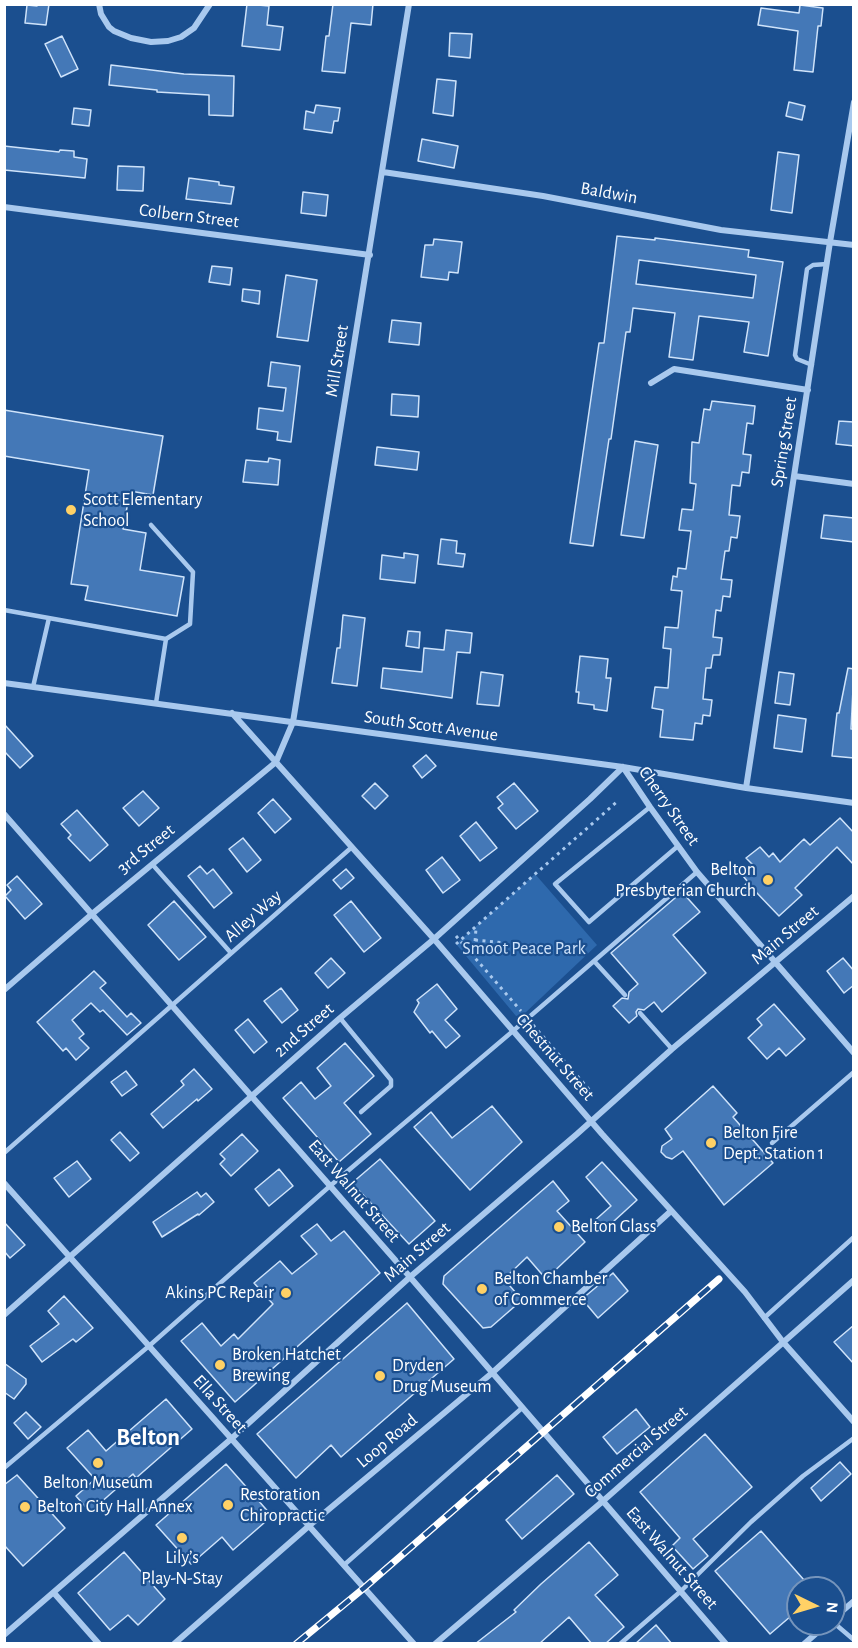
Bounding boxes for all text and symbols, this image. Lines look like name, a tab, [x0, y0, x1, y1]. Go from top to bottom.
street label: Baldwin	[579, 177, 639, 209]
street label: Colbern Street	[138, 199, 240, 233]
street label: Mill Street	[321, 323, 353, 399]
street label: Spring Street	[766, 395, 802, 489]
place label: Scott Elementary School	[83, 489, 202, 532]
marker: Scott Elementary School	[64, 503, 78, 517]
street label: South Scott Avenue	[363, 706, 499, 746]
street label: Cherry Street	[634, 762, 704, 850]
street label: 3rd Street	[113, 819, 179, 879]
place label: Belton Presbyterian Church	[615, 859, 756, 902]
marker: Belton Presbyterian Church	[761, 873, 775, 887]
street label: Alley Way	[220, 885, 286, 947]
street label: Main Street	[747, 901, 823, 969]
park label: Smoot Peace Park	[462, 938, 586, 960]
street label: 2nd Street	[270, 998, 338, 1062]
street label: Chestnut Street	[511, 1009, 599, 1105]
place label: Belton Fire Dept. Station 1	[723, 1122, 824, 1164]
street label: East Walnut Street	[303, 1135, 405, 1247]
marker: Belton Fire Dept. Station 1	[704, 1136, 718, 1150]
place label: Belton Glass	[571, 1216, 656, 1238]
street label: Main Street	[379, 1217, 455, 1287]
marker: Belton Glass	[552, 1220, 566, 1234]
place label: Belton Chamber of Commerce	[494, 1268, 607, 1310]
place label: Akins PC Repair	[165, 1282, 274, 1304]
marker: Belton Chamber of Commerce	[475, 1282, 489, 1296]
marker: Akins PC Repair	[279, 1286, 293, 1300]
place label: Broken Hatchet Brewing	[232, 1344, 341, 1386]
place label: Dryden Drug Museum	[392, 1355, 492, 1398]
marker: Broken Hatchet Brewing	[213, 1358, 227, 1372]
marker: Dryden Drug Museum	[373, 1369, 387, 1383]
street label: Ella Street	[188, 1370, 252, 1438]
street label: Commercial Street	[580, 1401, 692, 1503]
street label: Loop Road	[352, 1409, 422, 1473]
district label: Belton	[116, 1424, 180, 1452]
marker: Belton Museum	[91, 1456, 105, 1470]
place label: Belton Museum	[43, 1472, 153, 1494]
place label: Restoration Chiropractic	[240, 1484, 325, 1526]
place label: Belton City Hall Annex	[37, 1496, 193, 1518]
marker: Restoration Chiropractic	[221, 1498, 235, 1512]
marker: Belton City Hall Annex	[18, 1500, 32, 1514]
street label: East Walnut Street	[621, 1502, 723, 1614]
marker: Lily’s Play-N-Stay	[175, 1531, 189, 1545]
place label: Lily’s Play-N-Stay	[141, 1547, 223, 1590]
north arrow	[786, 1576, 846, 1636]
text: N	[823, 1601, 840, 1614]

